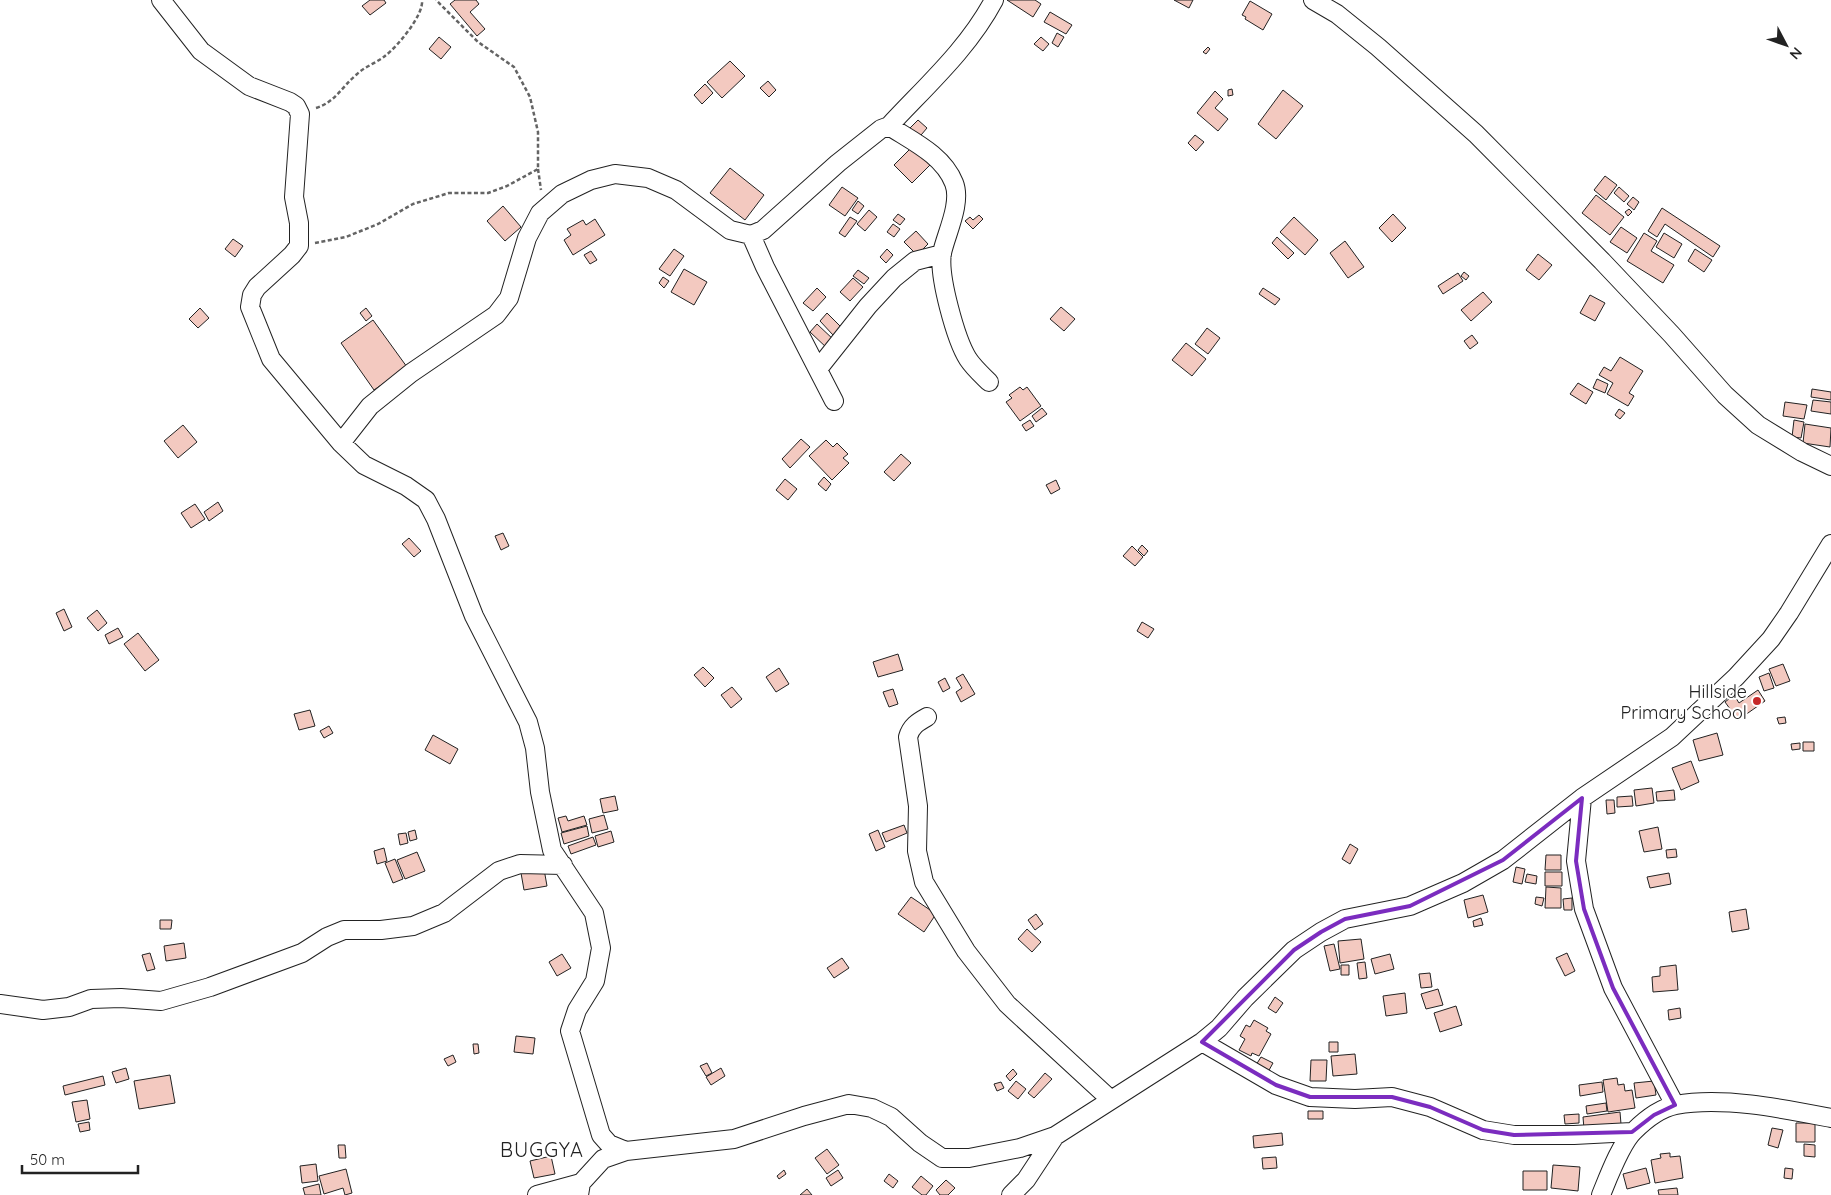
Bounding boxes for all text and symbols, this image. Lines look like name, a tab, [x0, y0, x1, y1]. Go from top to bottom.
north arrow	[1761, 20, 1811, 70]
text: N	[1786, 44, 1806, 63]
place label: Hillside Primary School	[1621, 680, 1747, 724]
marker: Hillside Primary School	[1751, 695, 1763, 707]
district label: BUGGYA	[500, 1137, 584, 1162]
scale bar	[22, 1142, 139, 1174]
text: 50 m	[30, 1150, 65, 1169]

